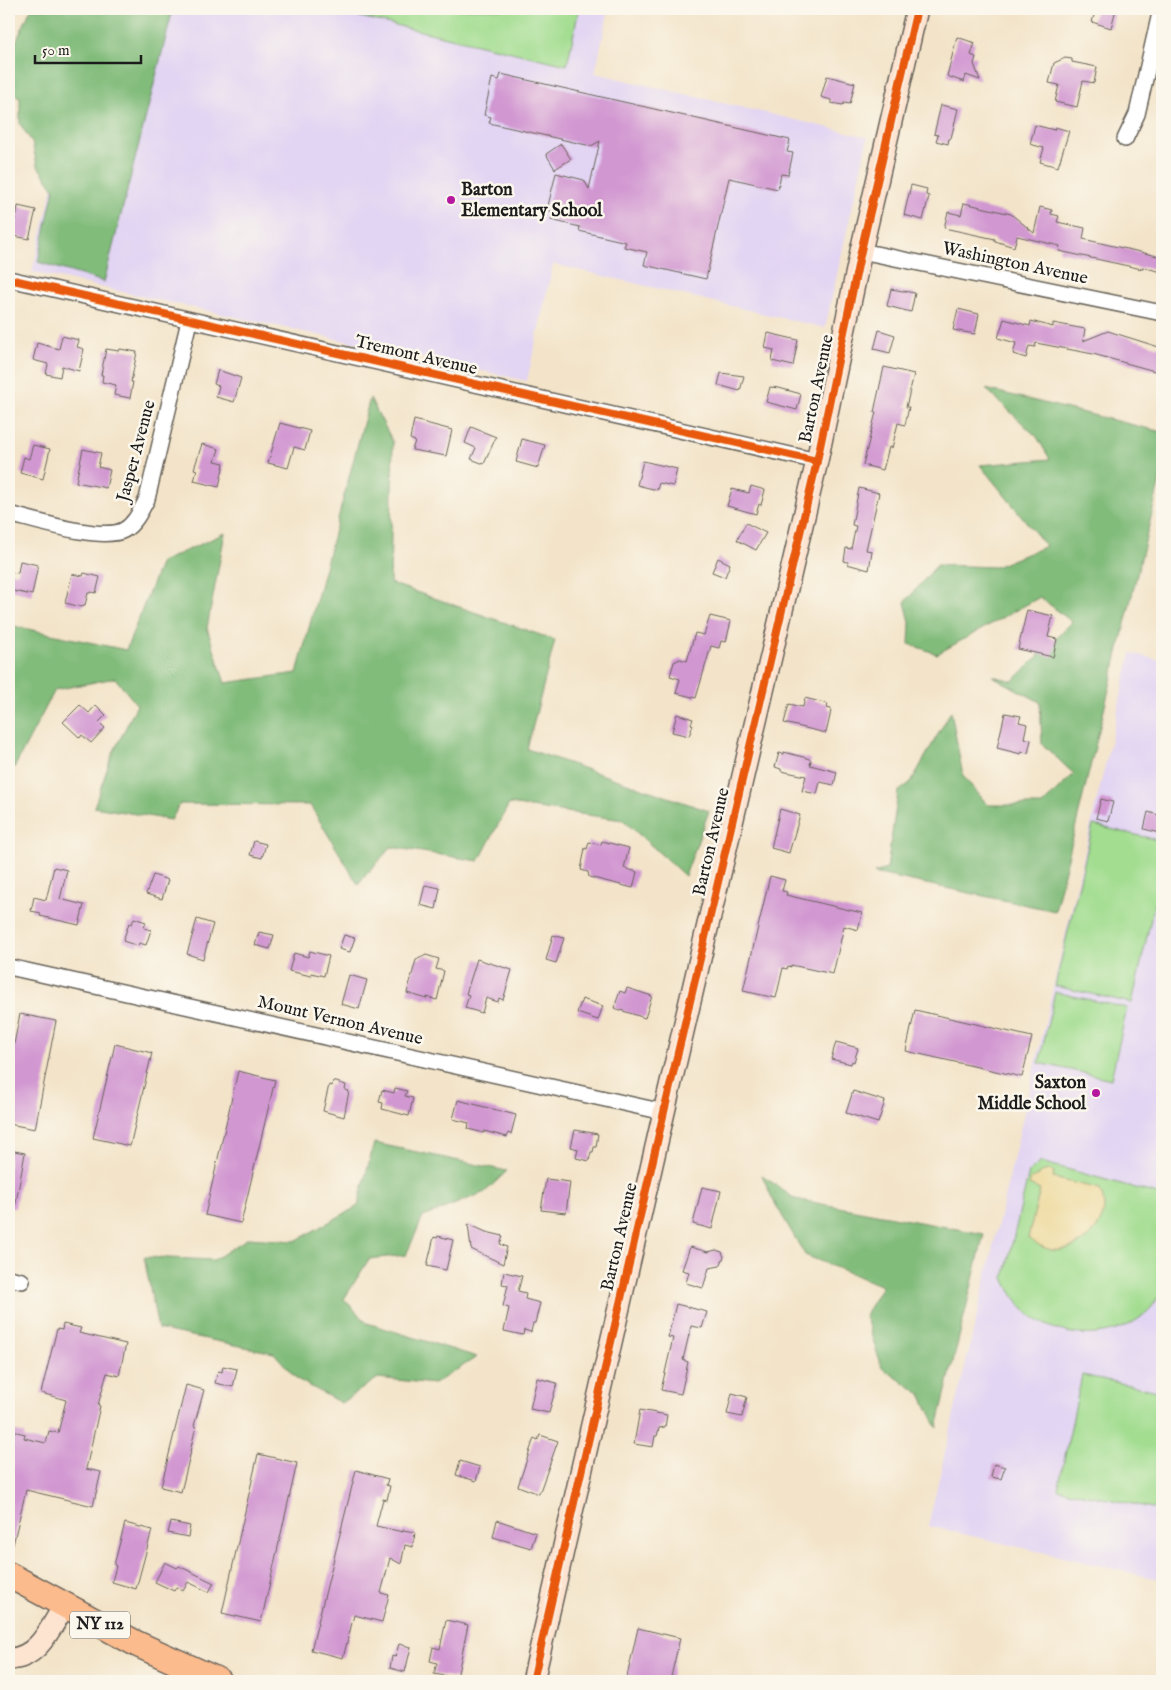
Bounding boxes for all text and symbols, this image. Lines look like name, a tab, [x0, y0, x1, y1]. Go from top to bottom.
scale bar	[35, 32, 141, 64]
text: 50 m	[42, 41, 70, 60]
place label: Barton Elementary School	[461, 179, 603, 223]
marker: Barton Elementary School	[445, 194, 457, 206]
street label: Washington Avenue	[940, 237, 1090, 291]
street label: Tremont Avenue	[353, 331, 479, 381]
street label: Barton Avenue	[794, 333, 840, 445]
street label: Jasper Avenue	[112, 398, 162, 506]
street label: Barton Avenue	[688, 786, 736, 898]
street label: Mount Vernon Avenue	[255, 991, 425, 1051]
place label: Saxton Middle School	[977, 1072, 1087, 1116]
marker: Saxton Middle School	[1090, 1087, 1102, 1099]
street label: Barton Avenue	[596, 1181, 644, 1293]
road number: NY 112	[70, 1612, 130, 1638]

